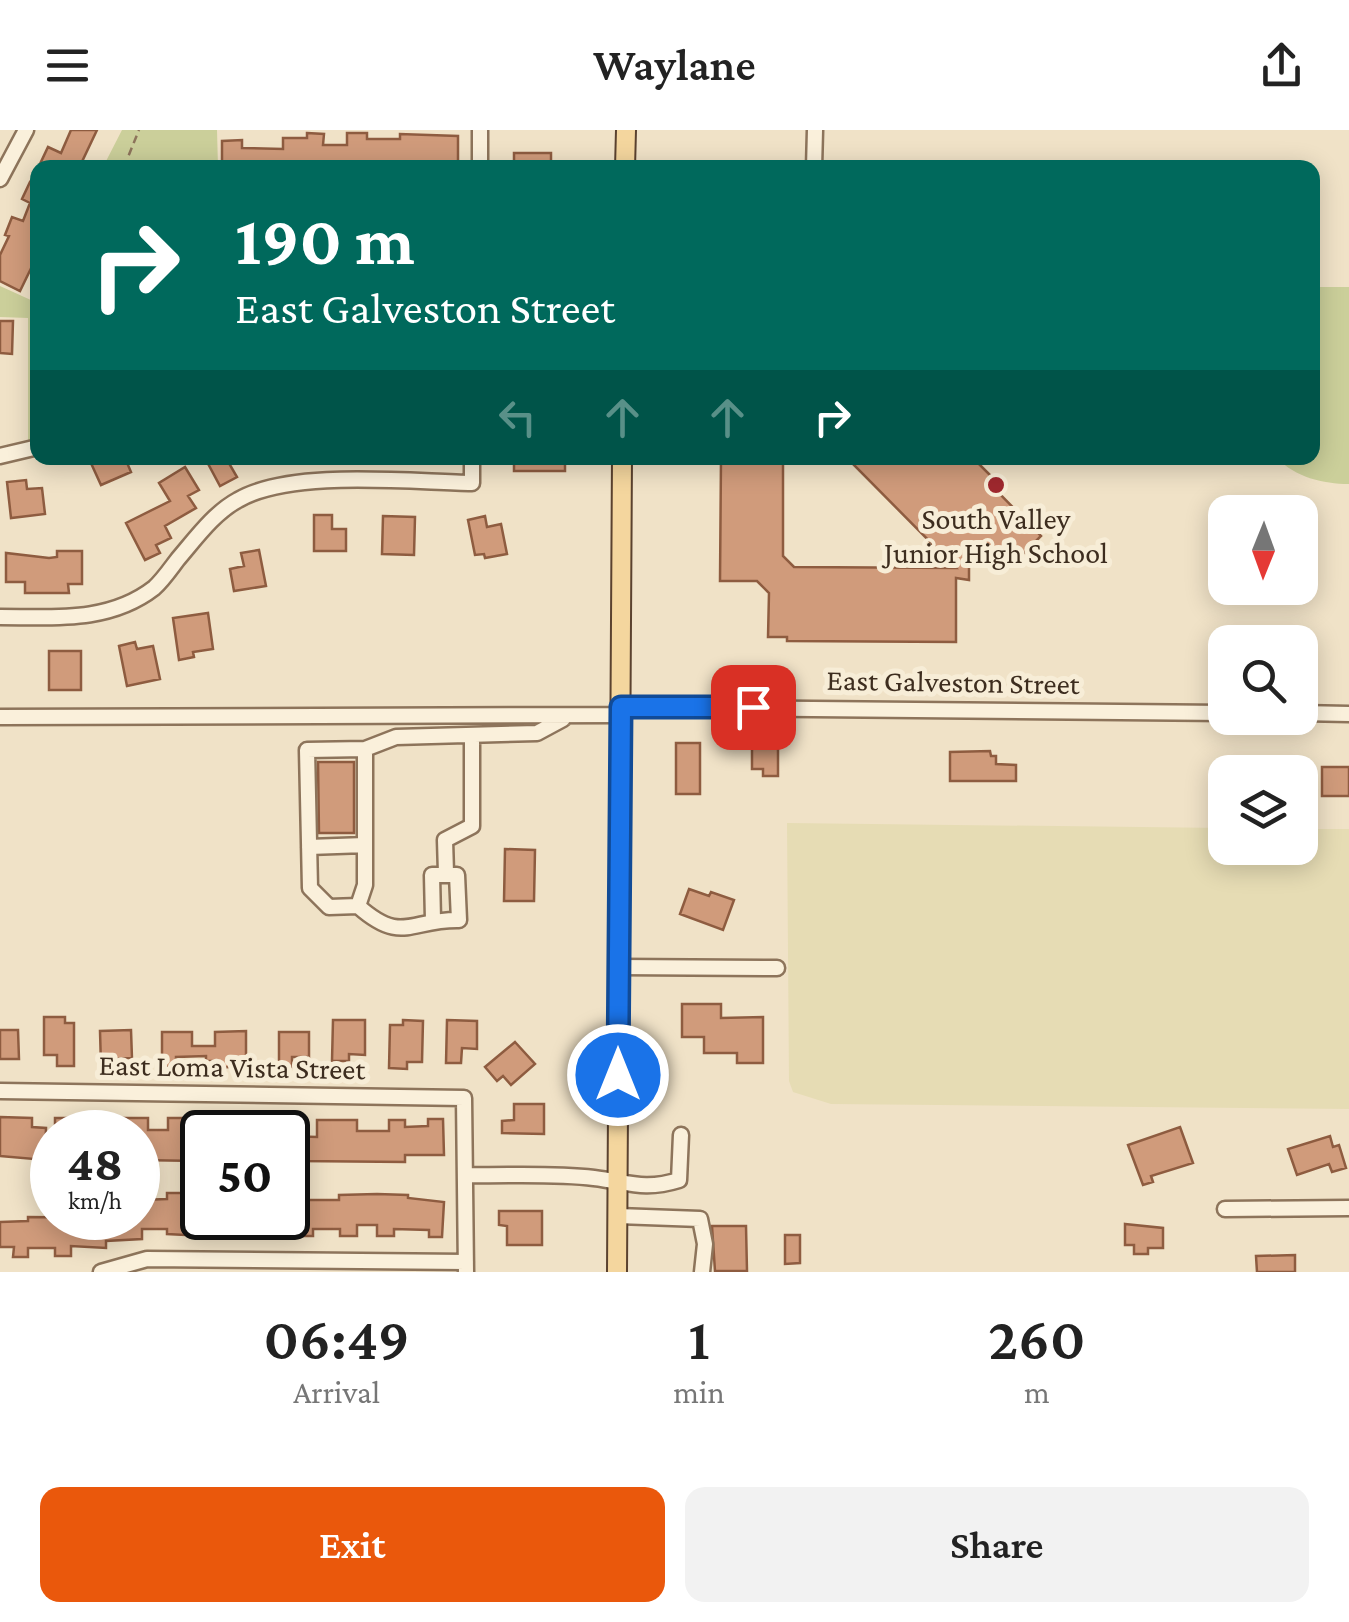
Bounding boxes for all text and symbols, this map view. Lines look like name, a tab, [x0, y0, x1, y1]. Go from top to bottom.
icon: menu	[40, 38, 95, 93]
icon: share	[1254, 38, 1309, 93]
text: Waylane	[593, 40, 756, 90]
icon: right	[70, 200, 200, 330]
text: 190 m	[235, 201, 415, 279]
text: East Galveston Street	[235, 283, 615, 333]
icon: left	[490, 390, 545, 445]
icon: ahead	[595, 390, 650, 445]
icon: ahead	[700, 390, 755, 445]
icon: right	[805, 390, 860, 445]
marker: South Valley Junior High School	[985, 474, 1007, 496]
north arrow	[1208, 495, 1318, 605]
map controls	[1208, 495, 1318, 865]
place label: South Valley Junior High School	[881, 502, 1108, 570]
button: search	[1208, 625, 1318, 735]
street label: East Galveston Street	[826, 663, 1081, 700]
pin	[711, 665, 796, 750]
icon: arrive	[726, 680, 781, 735]
button: layers	[1208, 755, 1318, 865]
position arrow	[566, 1023, 670, 1127]
street label: East Loma Vista Street	[98, 1048, 367, 1085]
speed limit sign: 50	[180, 1110, 310, 1240]
text: 48	[67, 1135, 123, 1191]
text: km/h	[68, 1187, 122, 1214]
text: 06:49	[264, 1305, 410, 1372]
text: 1	[688, 1305, 710, 1372]
text: 260	[988, 1305, 1085, 1372]
text: Arrival	[293, 1374, 380, 1410]
text: min	[673, 1374, 725, 1410]
text: m	[1024, 1374, 1050, 1410]
button: Exit	[40, 1487, 665, 1602]
button: Share	[685, 1487, 1309, 1602]

